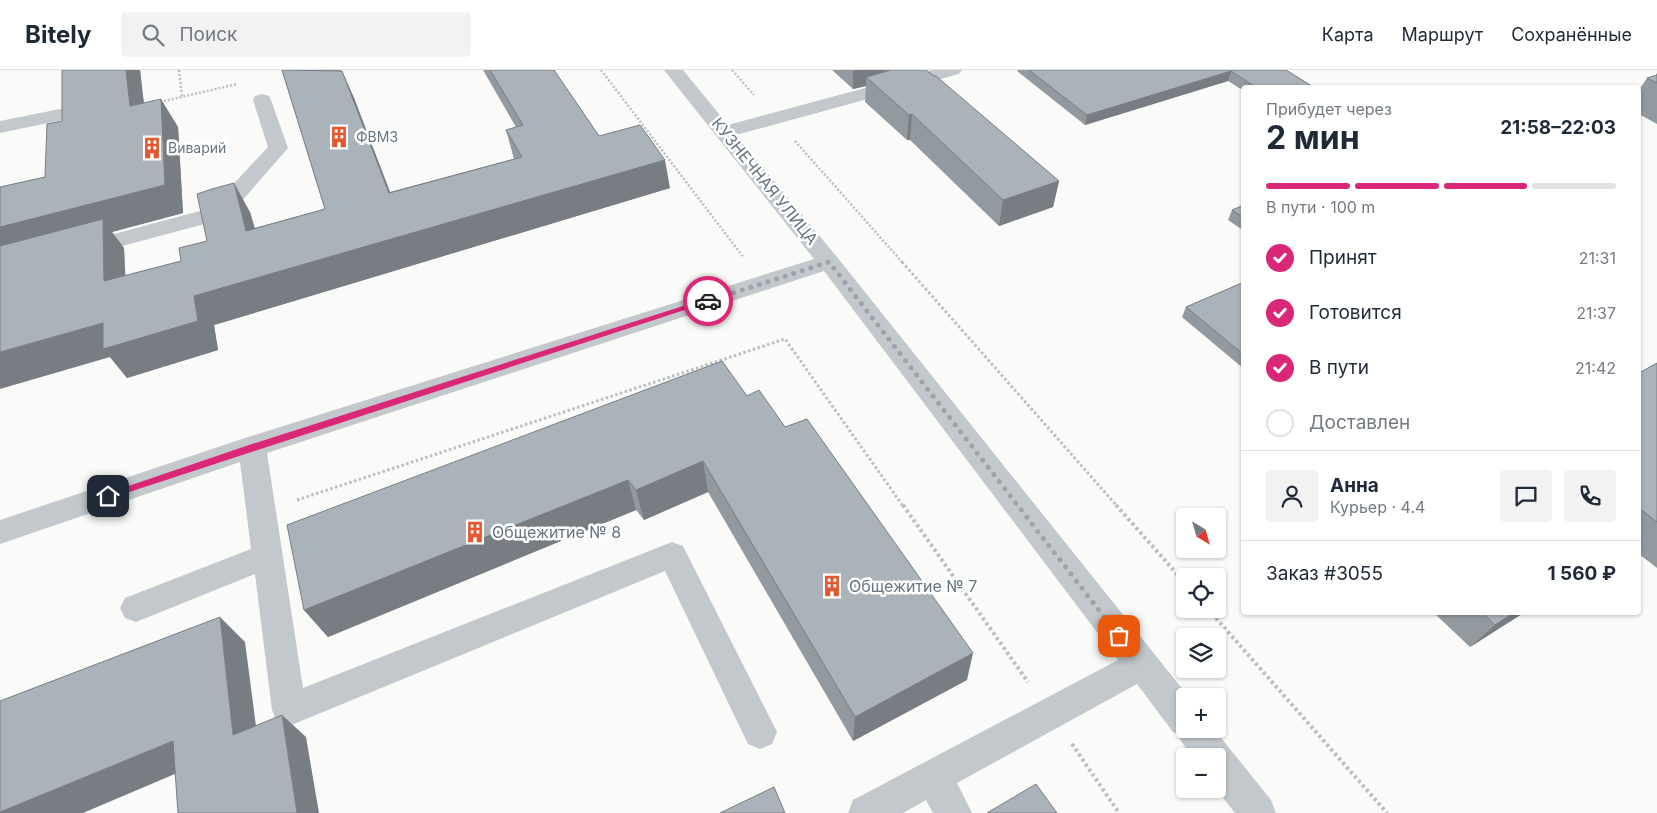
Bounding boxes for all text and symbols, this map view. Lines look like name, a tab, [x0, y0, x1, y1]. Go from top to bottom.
search box	[121, 12, 471, 57]
text: Bitely	[25, 20, 91, 49]
icon: search	[139, 21, 167, 49]
text: Поиск	[179, 23, 237, 46]
text: Карта	[1322, 24, 1374, 45]
text: Маршрут	[1402, 24, 1483, 45]
text: Сохранённые	[1511, 24, 1632, 45]
text: Прибудет через	[1266, 99, 1392, 119]
street label: КУЗНЕЧНАЯ УЛИЦА	[708, 113, 822, 249]
text: 21:58–22:03	[1500, 116, 1616, 139]
text: 2 мин	[1266, 118, 1360, 157]
building icon: ФВМЗ	[326, 124, 352, 150]
place label: ФВМЗ	[356, 128, 398, 145]
building icon: Виварий	[139, 135, 165, 161]
place label: Виварий	[168, 139, 226, 156]
text: В пути · 100 m	[1266, 197, 1375, 217]
icon: check	[1266, 244, 1294, 272]
text: Принят	[1309, 246, 1377, 269]
text: 21:31	[1579, 248, 1616, 268]
courier	[683, 276, 733, 326]
icon: car	[694, 287, 722, 315]
icon: check	[1266, 299, 1294, 327]
text: Готовится	[1309, 301, 1402, 324]
text: 21:37	[1576, 303, 1616, 323]
icon: check	[1266, 354, 1294, 382]
text: В пути	[1309, 356, 1369, 379]
text: 21:42	[1575, 358, 1616, 378]
text: Доставлен	[1309, 411, 1410, 434]
button: person	[1266, 470, 1318, 522]
button: chat	[1500, 470, 1552, 522]
button: phone	[1564, 470, 1616, 522]
text: Анна	[1330, 474, 1379, 497]
pin	[87, 475, 129, 517]
icon: home	[94, 482, 122, 510]
text: Курьер · 4.4	[1330, 497, 1425, 517]
north arrow	[1176, 508, 1226, 558]
map controls	[1176, 508, 1226, 798]
building icon: Общежитие № 8	[462, 519, 488, 545]
place label: Общежитие № 8	[492, 522, 621, 542]
text: Заказ #3055	[1266, 562, 1383, 585]
text: 1 560 ₽	[1547, 562, 1616, 585]
button: locate	[1176, 568, 1226, 618]
building icon: Общежитие № 7	[819, 573, 845, 599]
place label: Общежитие № 7	[849, 576, 977, 596]
pin	[1098, 615, 1140, 657]
icon: bag	[1105, 622, 1133, 650]
button: layers	[1176, 628, 1226, 678]
button: +	[1176, 688, 1226, 738]
button: −	[1176, 748, 1226, 798]

